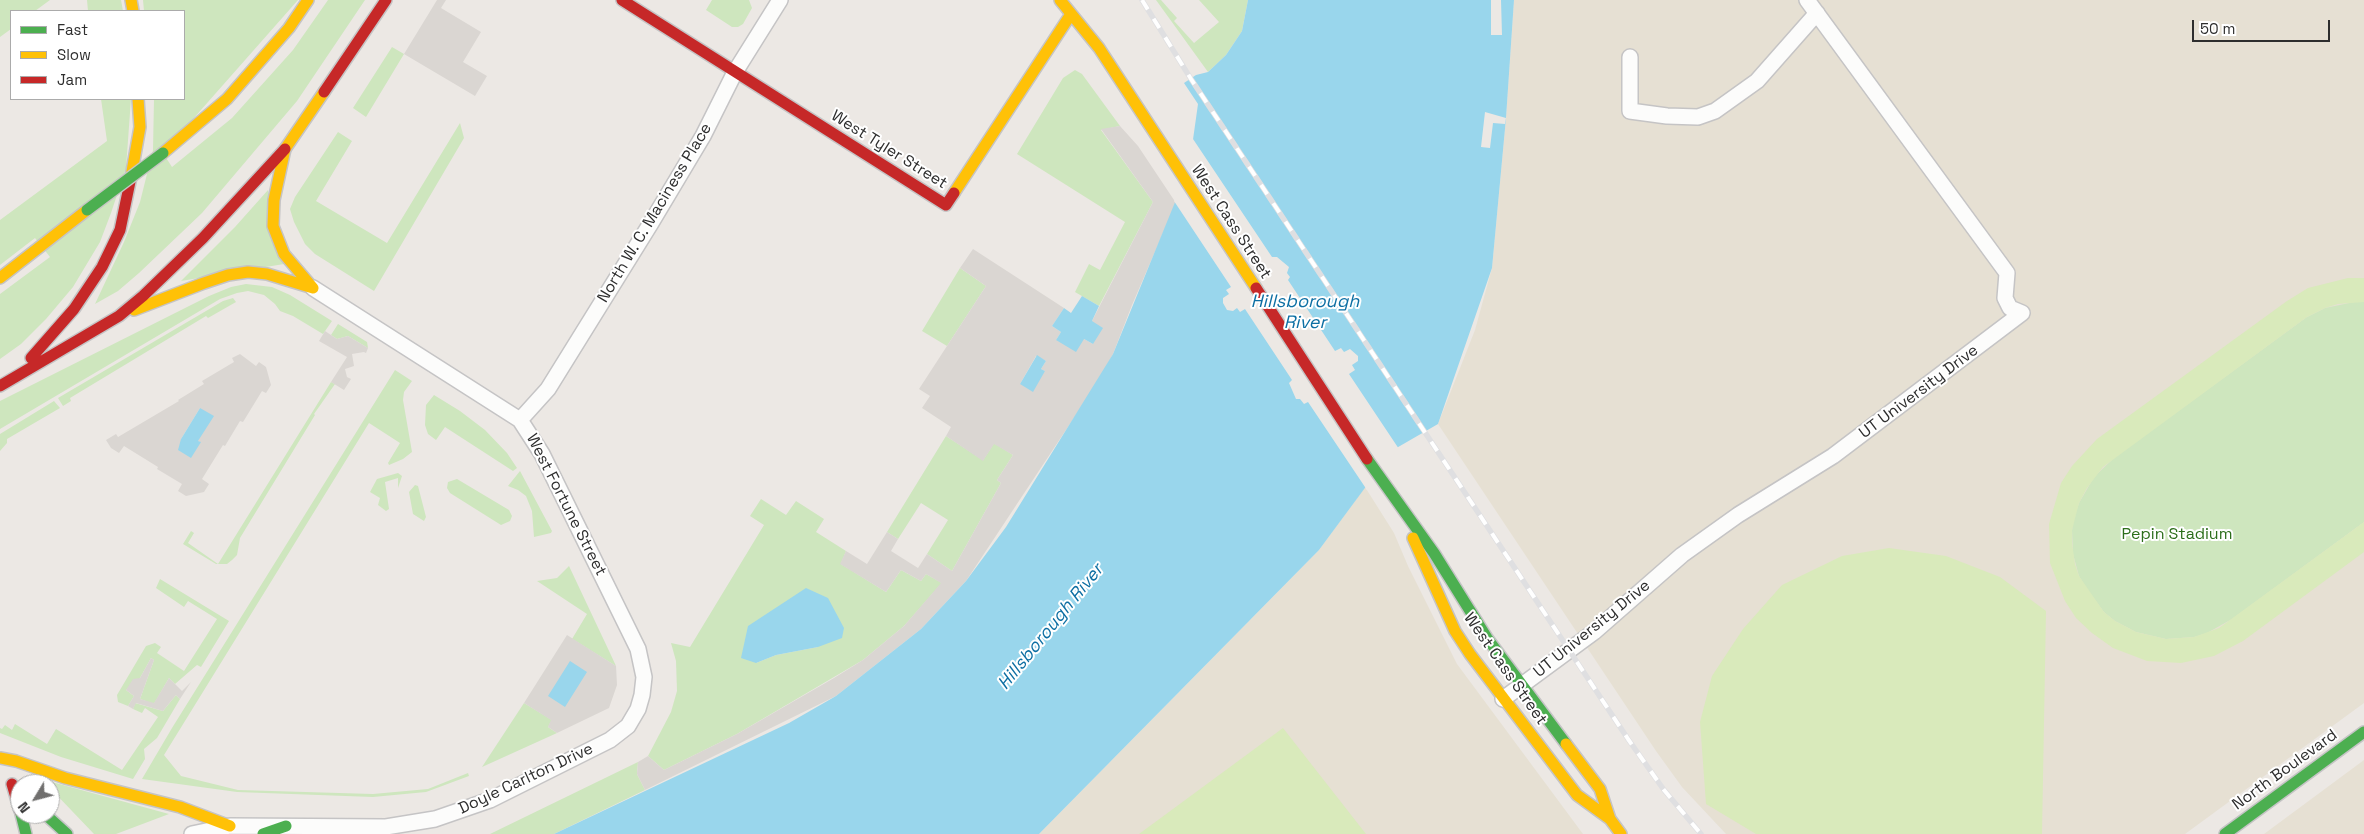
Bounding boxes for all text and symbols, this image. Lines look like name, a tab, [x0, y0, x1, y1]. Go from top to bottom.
legend	[10, 10, 185, 100]
scale bar	[2194, 10, 2332, 42]
text: 50 m	[2200, 19, 2235, 38]
text: Fast	[57, 20, 88, 39]
text: Slow	[57, 45, 91, 64]
text: Jam	[57, 70, 87, 89]
street label: West Tyler Street	[827, 107, 951, 193]
street label: North W. C. Maciness Place	[594, 120, 716, 306]
street label: West Cass Street	[1187, 161, 1275, 283]
water label: Hillsborough River	[1251, 291, 1359, 334]
street label: UT University Drive	[1856, 341, 1982, 443]
street label: West Fortune Street	[522, 431, 610, 579]
park label: Pepin Stadium	[2122, 525, 2232, 545]
water label: Hillsborough River	[994, 560, 1108, 694]
street label: UT University Drive	[1530, 576, 1654, 682]
street label: West Cass Street	[1459, 609, 1551, 729]
street label: North Boulevard	[2229, 726, 2341, 814]
street label: Doyle Carlton Drive	[456, 739, 596, 819]
north arrow	[10, 774, 60, 824]
text: N	[14, 798, 34, 817]

